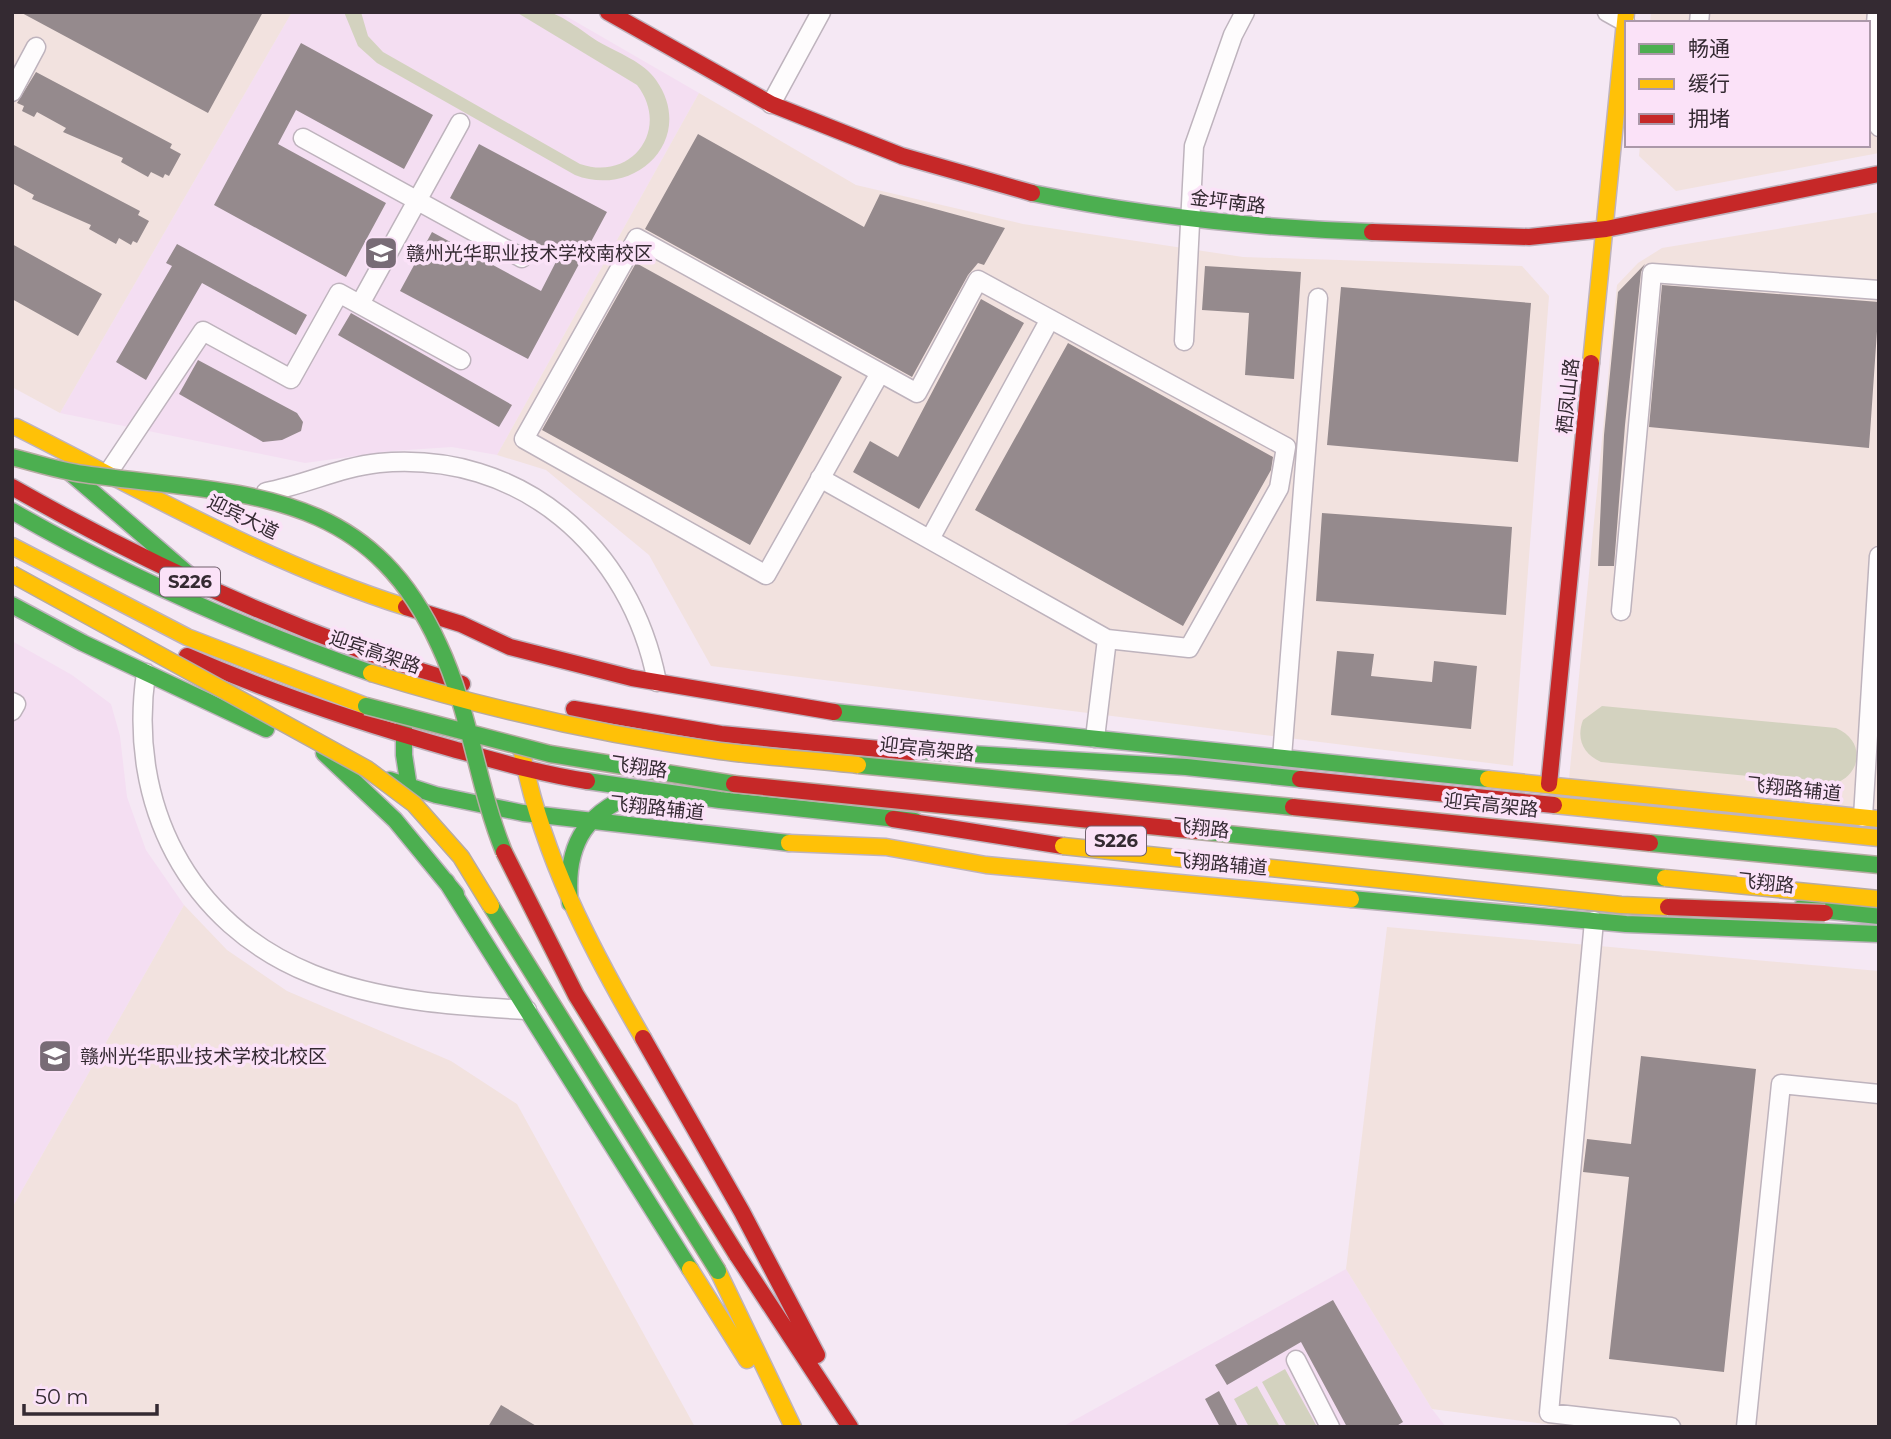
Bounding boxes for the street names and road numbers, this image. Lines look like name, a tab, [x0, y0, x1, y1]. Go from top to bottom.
street label: 金坪南路	[1189, 186, 1267, 218]
street label: 栖凤山路	[1553, 357, 1583, 435]
street label: 迎宾大道	[204, 490, 282, 544]
road number: S226	[160, 568, 220, 596]
street label: 迎宾高架路	[326, 626, 424, 678]
street label: 迎宾高架路	[879, 733, 975, 765]
street label: 飞翔路	[609, 752, 669, 782]
street label: 飞翔路辅道	[1746, 773, 1842, 805]
street label: 迎宾高架路	[1443, 789, 1539, 821]
street label: 飞翔路辅道	[609, 792, 705, 824]
street label: 飞翔路	[1171, 814, 1231, 842]
road number: S226	[1086, 826, 1146, 856]
street label: 飞翔路辅道	[1172, 848, 1268, 880]
street label: 飞翔路	[1736, 869, 1796, 897]

